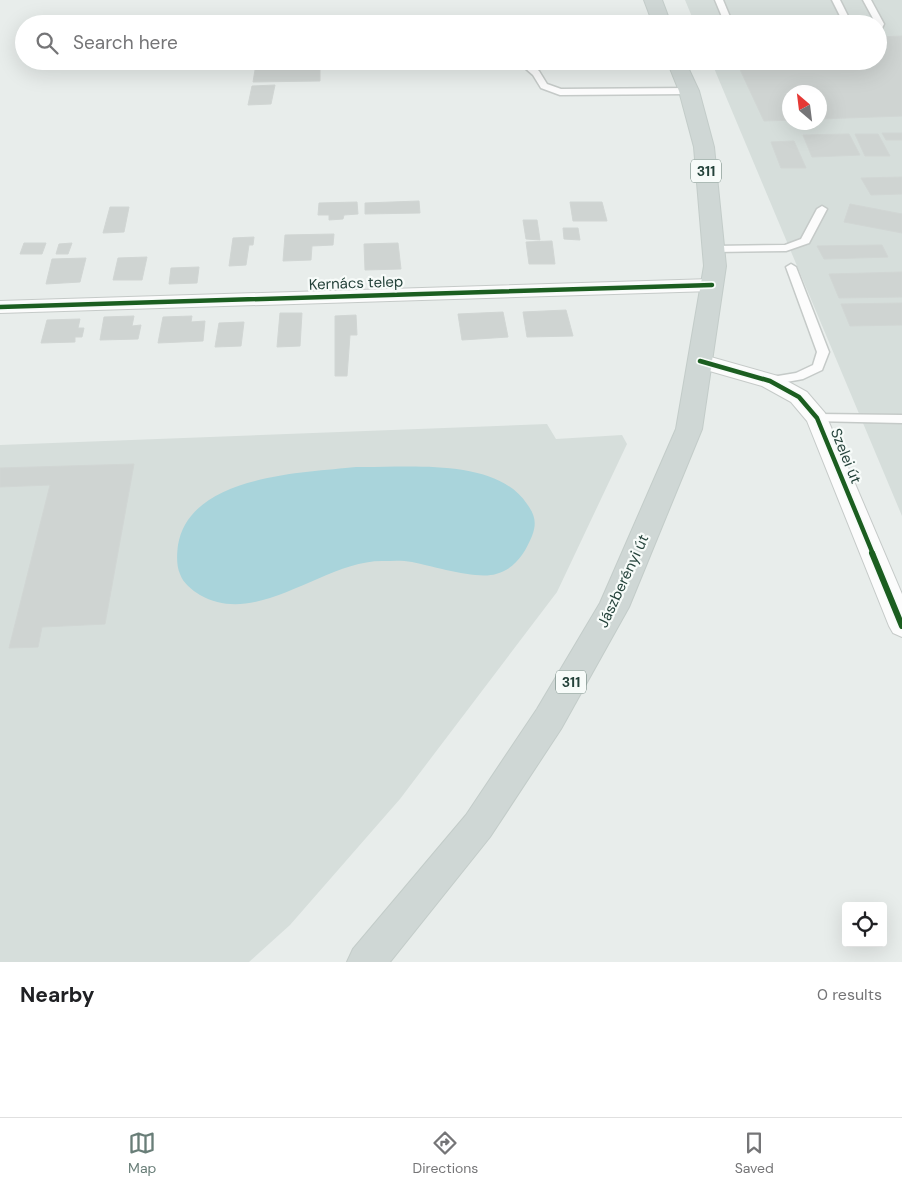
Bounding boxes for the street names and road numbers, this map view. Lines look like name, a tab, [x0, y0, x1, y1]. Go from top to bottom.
road number: 311	[691, 160, 721, 182]
street label: Kernács telep	[308, 271, 404, 295]
street label: Szelei út	[826, 425, 866, 487]
street label: Jászberényi út	[593, 531, 653, 631]
road number: 311	[556, 670, 586, 694]

